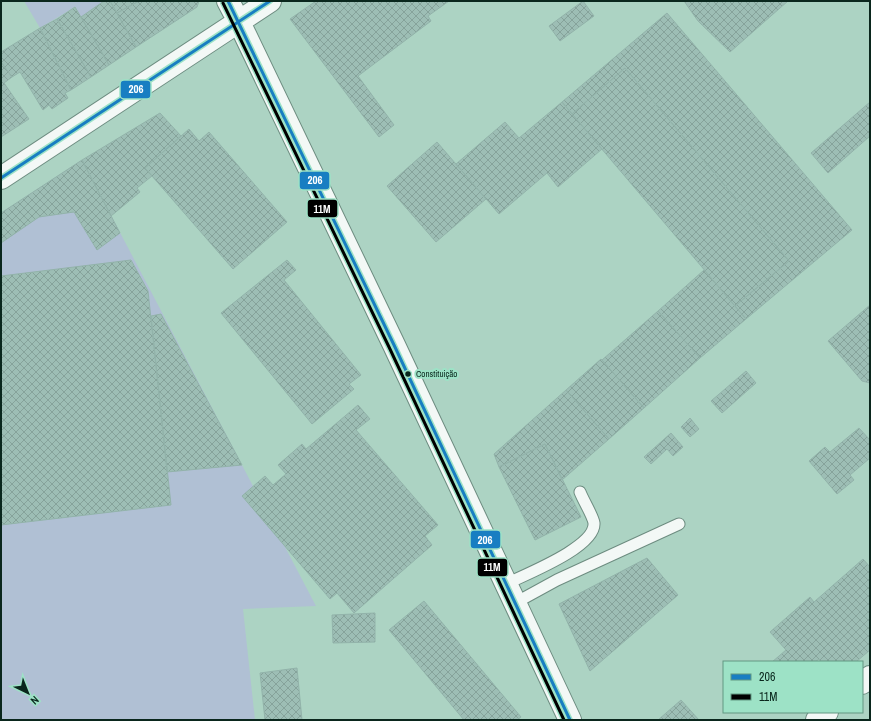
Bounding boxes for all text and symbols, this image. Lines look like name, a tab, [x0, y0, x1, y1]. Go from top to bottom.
line badge: 206	[120, 80, 151, 99]
text: 206	[128, 82, 144, 96]
line badge: 206	[299, 171, 330, 190]
text: 206	[307, 173, 323, 187]
line badge: 11M	[307, 199, 338, 218]
text: 11M	[313, 202, 331, 216]
place label: Constituição	[416, 368, 457, 380]
marker: Constituição	[403, 369, 413, 379]
line badge: 206	[470, 530, 501, 549]
text: 206	[477, 533, 493, 547]
line badge: 11M	[477, 558, 508, 577]
text: 11M	[483, 560, 501, 574]
legend	[723, 661, 863, 713]
text: 206	[759, 669, 775, 685]
north arrow	[8, 673, 48, 713]
text: 11M	[759, 689, 777, 705]
text: N	[28, 693, 42, 708]

